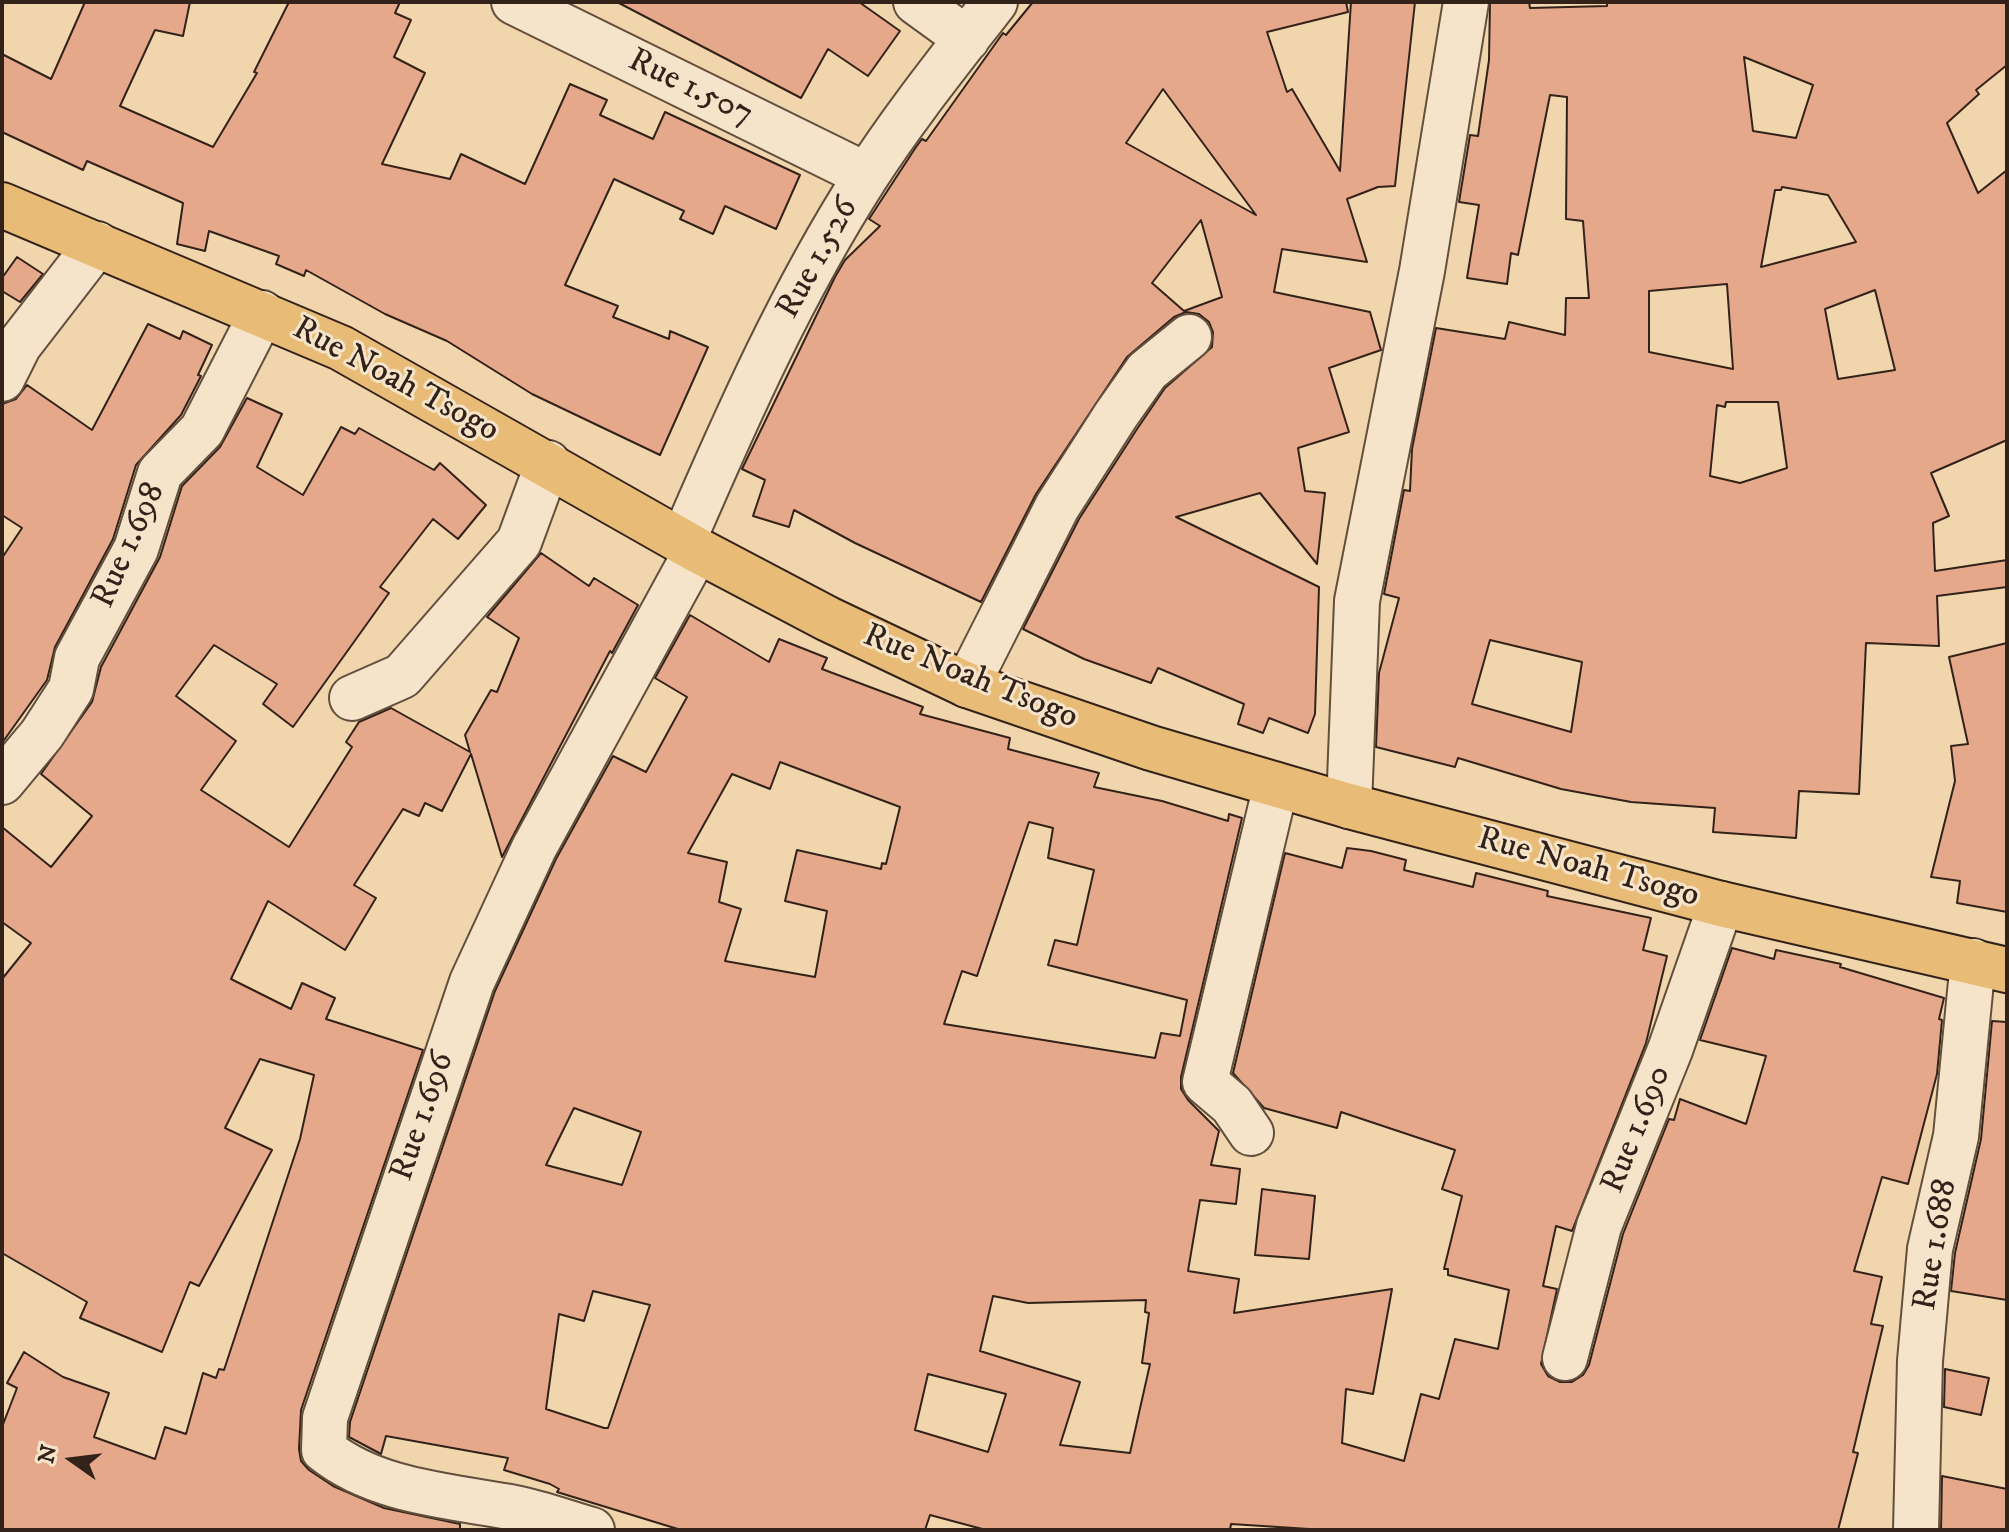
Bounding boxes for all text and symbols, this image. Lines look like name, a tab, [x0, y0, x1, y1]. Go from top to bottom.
street label: Rue 1.507	[621, 41, 759, 137]
street label: Rue 1.526	[769, 191, 869, 327]
street label: Rue Noah Tsogo	[285, 310, 505, 452]
street label: Rue 1.698	[84, 477, 176, 615]
street label: Rue Noah Tsogo	[857, 616, 1083, 740]
street label: Rue Noah Tsogo	[1473, 820, 1703, 918]
street label: Rue 1.696	[383, 1047, 465, 1187]
street label: Rue 1.690	[1594, 1060, 1682, 1200]
street label: Rue 1.688	[1906, 1176, 1968, 1314]
north arrow	[32, 1420, 112, 1500]
text: N	[33, 1442, 64, 1466]

